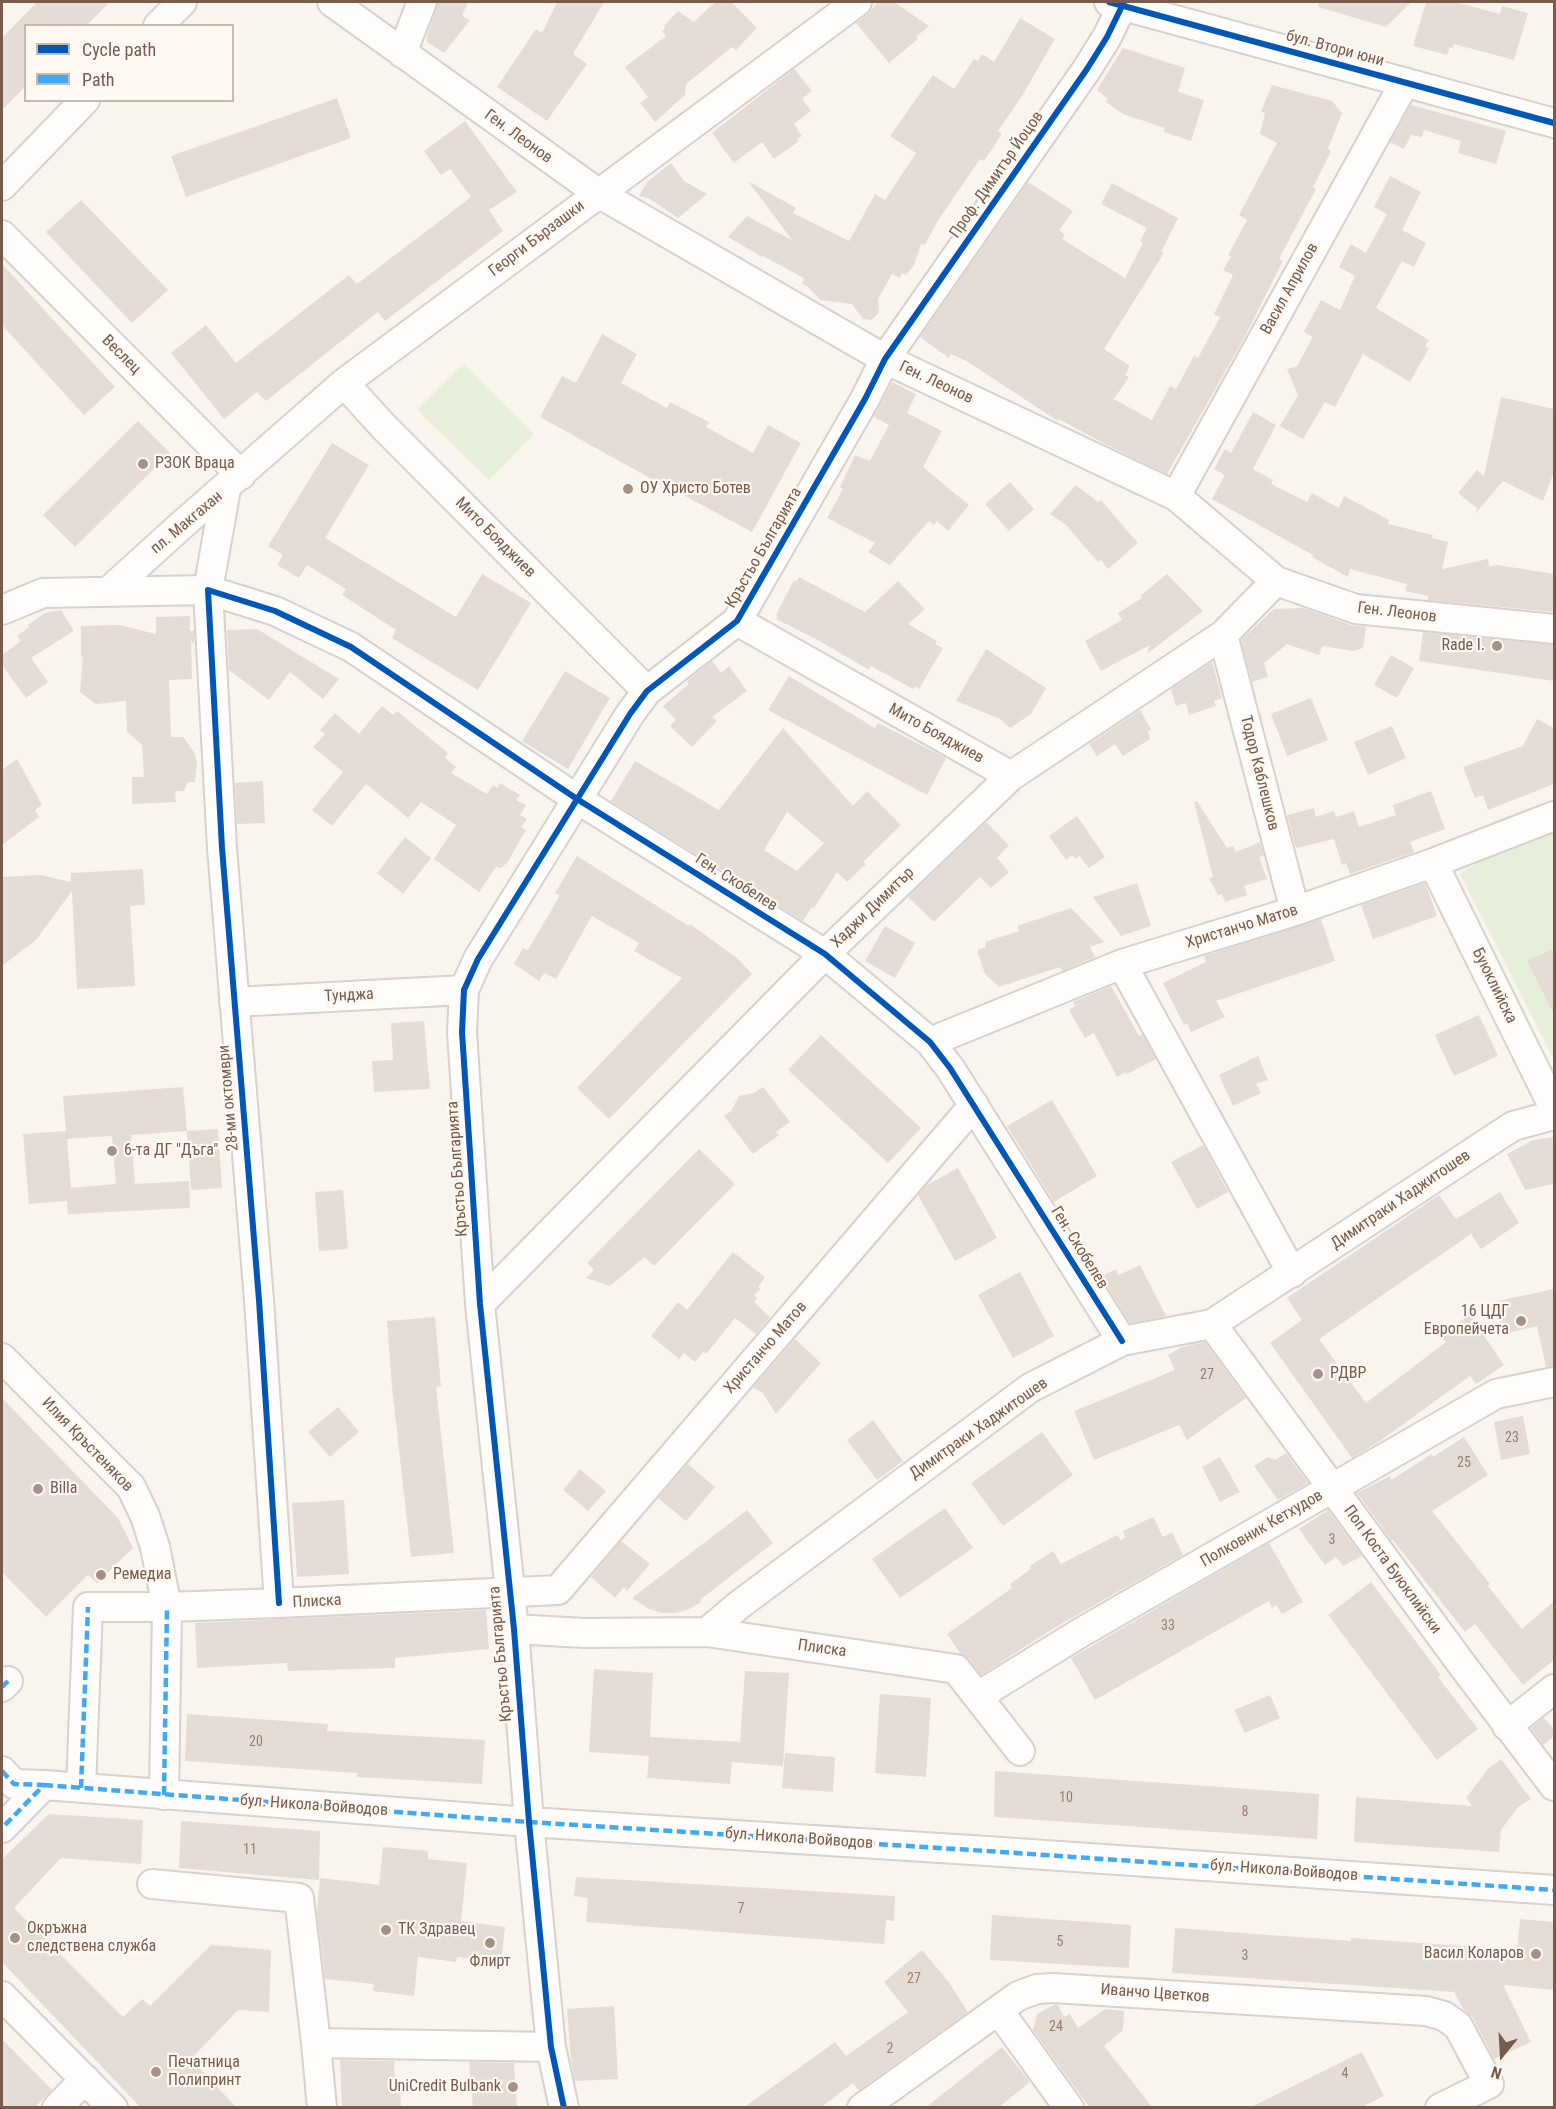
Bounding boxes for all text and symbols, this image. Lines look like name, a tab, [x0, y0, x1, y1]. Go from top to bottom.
legend	[24, 24, 234, 102]
street label: бул. Втори юни	[1284, 27, 1386, 71]
text: Cycle path	[82, 39, 156, 60]
text: Path	[82, 69, 115, 90]
street label: Ген. Леонов	[480, 106, 556, 168]
street label: Проф. Димитър Йоцов	[946, 108, 1048, 242]
street label: Георги Бързашки	[485, 197, 589, 281]
street label: Васил Априлов	[1257, 240, 1323, 338]
street label: Веслец	[97, 331, 145, 379]
street label: Ген. Леонов	[896, 358, 976, 408]
place label: РЗОК Враца	[155, 454, 235, 474]
marker: РЗОК Враца	[136, 457, 150, 471]
place label: ОУ Христо Ботев	[640, 479, 751, 499]
marker: ОУ Христо Ботев	[621, 482, 635, 496]
street label: Кръстьо Българията	[722, 484, 806, 612]
street label: пл. Макгахан	[147, 487, 227, 559]
street label: Мито Бояджиев	[451, 494, 539, 582]
street label: Ген. Леонов	[1356, 599, 1438, 627]
place label: Rade I.	[1442, 636, 1485, 656]
marker: Rade I.	[1490, 639, 1504, 653]
street label: Мито Бояджиев	[885, 700, 987, 768]
street label: Тодор Каблешков	[1235, 713, 1283, 833]
street label: Ген. Скобелев	[691, 850, 781, 916]
street label: Хаджи Димитър	[827, 864, 919, 952]
street label: Христанчо Матов	[1184, 901, 1300, 953]
street label: Буюклийска	[1467, 945, 1521, 1027]
street label: Тунджа	[324, 985, 374, 1007]
street label: 28-ми октомври	[215, 1044, 243, 1152]
street label: Кръстьо Българията	[444, 1100, 472, 1238]
place label: 6-та ДГ "Дъга"	[124, 1141, 218, 1161]
marker: 6-та ДГ "Дъга"	[105, 1144, 119, 1158]
street label: Димитраки Хаджитошев	[1328, 1146, 1474, 1254]
street label: Ген. Скобелев	[1046, 1203, 1112, 1293]
street label: Христанчо Матов	[721, 1298, 811, 1398]
place label: 16 ЦДГ Европейчета	[1424, 1302, 1509, 1340]
marker: 16 ЦДГ Европейчета	[1514, 1314, 1528, 1328]
place label: РДВР	[1330, 1364, 1366, 1384]
house number: 27	[1200, 1367, 1214, 1383]
marker: РДВР	[1311, 1367, 1325, 1381]
street label: Димитраки Хаджитошев	[906, 1374, 1052, 1484]
street label: Илия Кръстеняков	[37, 1394, 137, 1496]
house number: 23	[1505, 1430, 1519, 1446]
house number: 25	[1457, 1455, 1471, 1471]
place label: Billa	[50, 1479, 77, 1499]
marker: Billa	[31, 1482, 45, 1496]
street label: Полковник Кетхудов	[1197, 1486, 1327, 1572]
street label: Поп Коста Буюклийски	[1339, 1502, 1445, 1638]
house number: 3	[1329, 1532, 1335, 1548]
place label: Ремедиа	[113, 1565, 171, 1585]
marker: Ремедиа	[94, 1568, 108, 1582]
street label: Кръстьо Българията	[486, 1585, 516, 1723]
street label: Плиска	[292, 1591, 342, 1613]
house number: 33	[1161, 1618, 1175, 1634]
street label: Плиска	[796, 1636, 848, 1662]
house number: 20	[249, 1734, 263, 1750]
house number: 10	[1059, 1790, 1073, 1806]
street label: бул. Никола Войводов	[239, 1791, 389, 1821]
house number: 8	[1242, 1804, 1248, 1820]
street label: бул. Никола Войводов	[724, 1824, 874, 1854]
house number: 11	[243, 1842, 257, 1858]
street label: бул. Никола Войводов	[1209, 1856, 1359, 1886]
house number: 7	[738, 1901, 744, 1917]
place label: Окръжна следствена служба	[27, 1919, 156, 1957]
place label: ТК Здравец	[398, 1920, 475, 1940]
marker: ТК Здравец	[379, 1923, 393, 1937]
marker: Окръжна следствена служба	[8, 1931, 22, 1945]
house number: 5	[1057, 1934, 1063, 1950]
marker: Флирт	[483, 1936, 497, 1950]
place label: Васил Коларов	[1424, 1944, 1524, 1964]
marker: Васил Коларов	[1529, 1947, 1543, 1961]
house number: 3	[1242, 1948, 1248, 1964]
place label: Флирт	[469, 1952, 511, 1972]
house number: 27	[907, 1971, 921, 1987]
street label: Иванчо Цветков	[1100, 1981, 1210, 2007]
house number: 24	[1049, 2019, 1063, 2035]
north arrow	[1472, 2025, 1532, 2085]
house number: 2	[887, 2041, 893, 2057]
place label: Печатница Полипринт	[168, 2053, 241, 2091]
text: N	[1489, 2062, 1504, 2083]
marker: Печатница Полипринт	[149, 2065, 163, 2079]
house number: 4	[1342, 2066, 1348, 2082]
place label: UniCredit Bulbank	[389, 2077, 501, 2097]
marker: UniCredit Bulbank	[506, 2080, 520, 2094]

